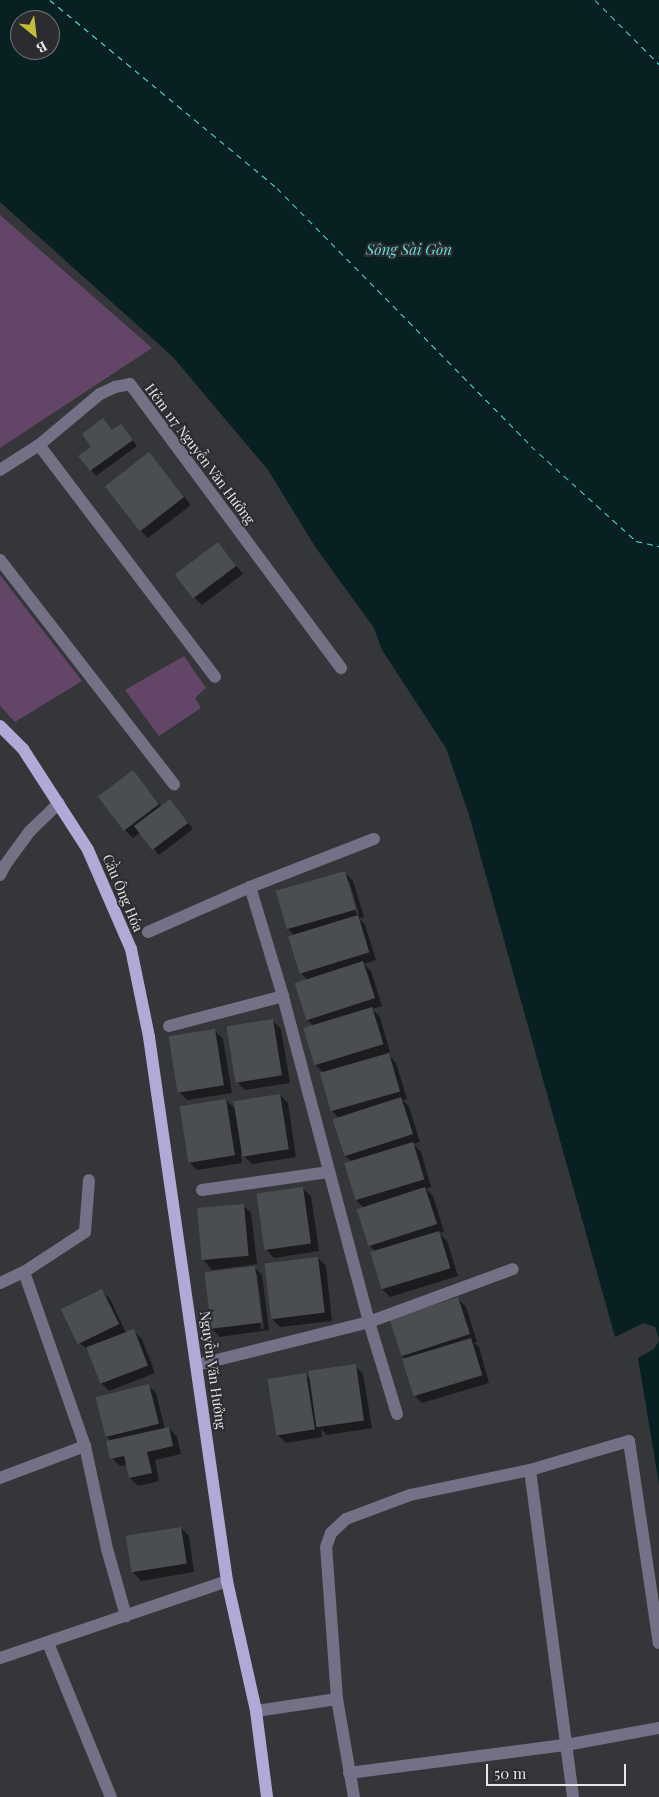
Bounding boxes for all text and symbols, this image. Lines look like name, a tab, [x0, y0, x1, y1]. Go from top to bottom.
north arrow	[10, 10, 60, 60]
text: B	[33, 37, 51, 58]
water label: Sông Sài Gòn	[366, 241, 452, 259]
street label: Hẻm 117 Nguyễn Văn Hưởng	[141, 380, 259, 528]
street label: Cầu Ông Hóa	[99, 852, 147, 934]
street label: Nguyễn Văn Hưởng	[196, 1310, 230, 1430]
scale bar	[489, 1754, 629, 1786]
text: 50 m	[494, 1763, 526, 1783]

